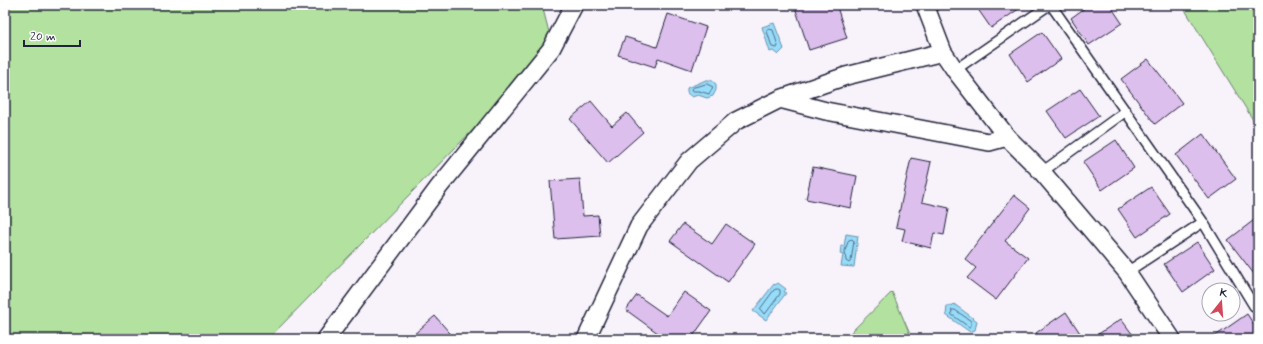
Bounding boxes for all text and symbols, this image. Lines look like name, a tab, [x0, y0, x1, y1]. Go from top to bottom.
scale bar	[24, 22, 80, 48]
text: 20 m	[30, 29, 56, 45]
north arrow	[1201, 282, 1241, 322]
text: K	[1218, 286, 1230, 301]

